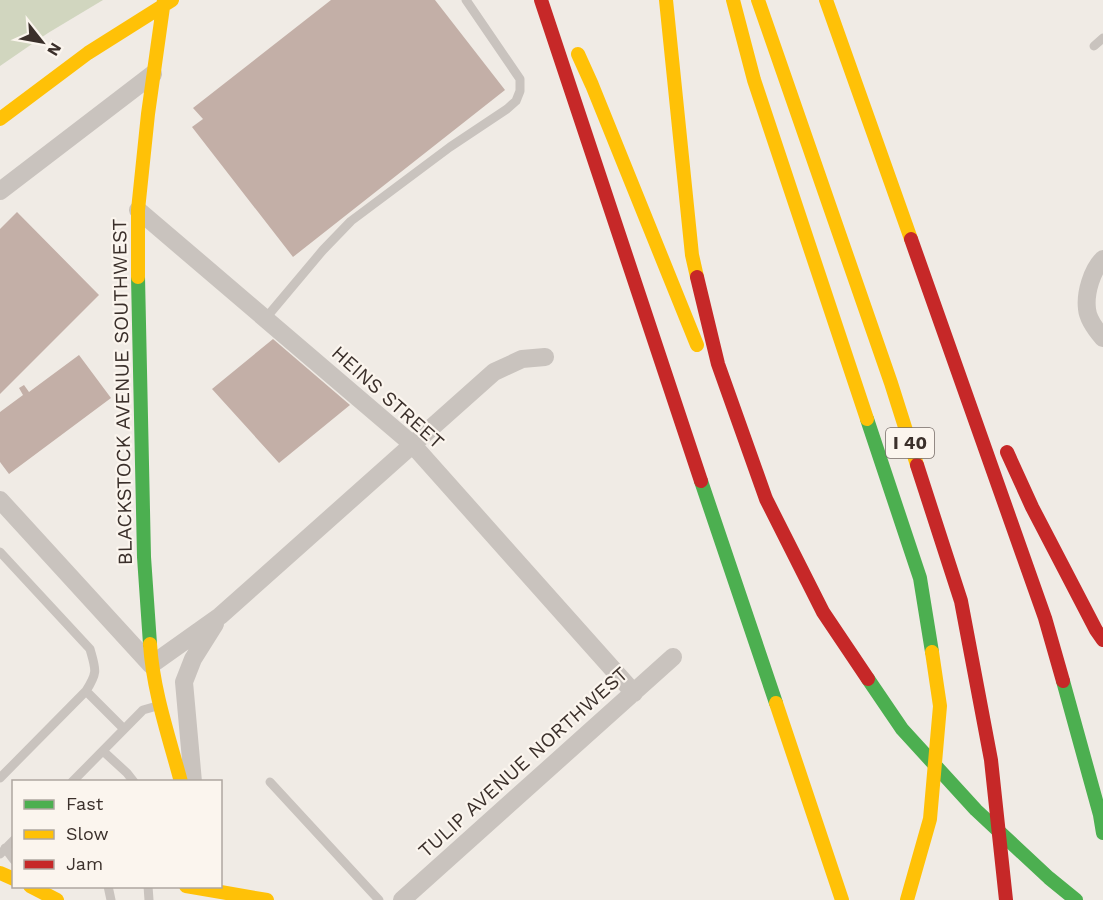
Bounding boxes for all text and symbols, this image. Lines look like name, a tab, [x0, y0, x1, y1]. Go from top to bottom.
north arrow	[12, 12, 72, 72]
text: N	[43, 39, 66, 59]
street label: BLACKSTOCK AVENUE SOUTHWEST	[107, 218, 137, 566]
street label: HEINS STREET	[327, 340, 449, 454]
road number: I 40	[886, 428, 934, 458]
street label: TULIP AVENUE NORTHWEST	[413, 662, 633, 862]
legend	[12, 780, 222, 888]
text: Fast	[66, 793, 104, 814]
text: Slow	[66, 823, 109, 844]
text: Jam	[66, 853, 103, 874]

